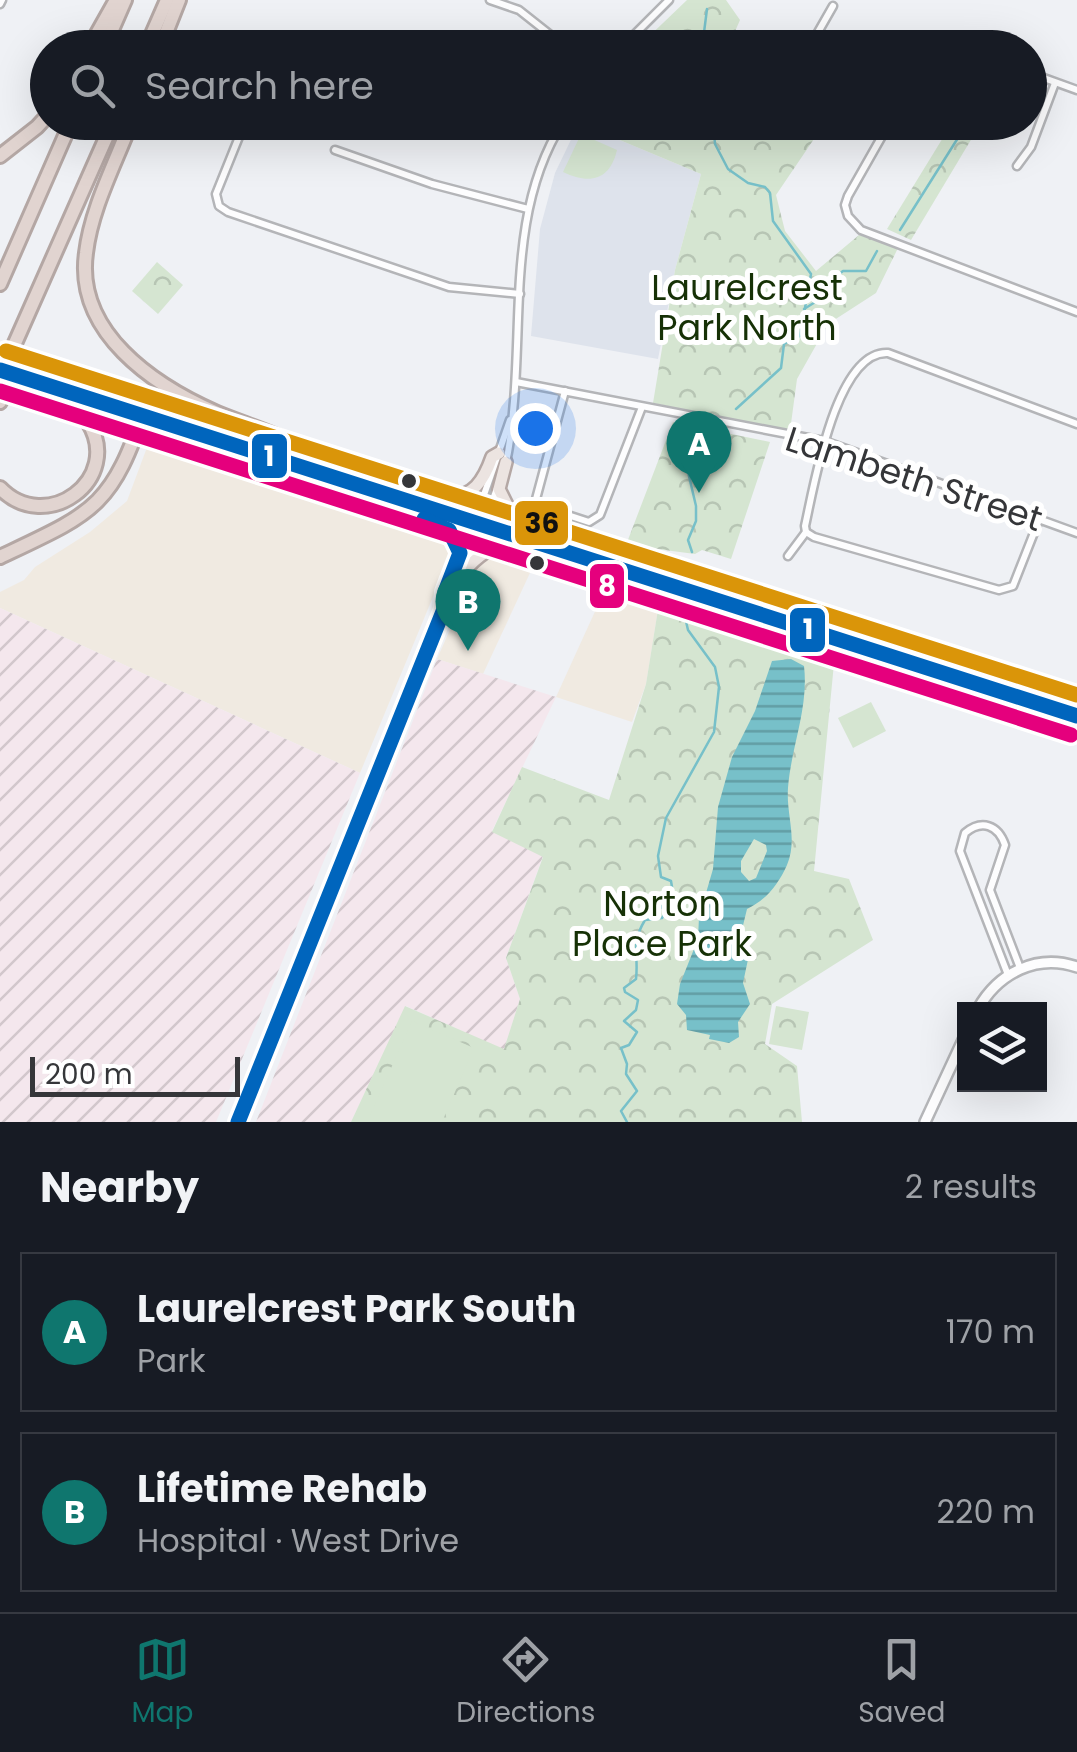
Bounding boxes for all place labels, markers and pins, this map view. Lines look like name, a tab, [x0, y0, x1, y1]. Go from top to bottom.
pin: A	[666, 410, 732, 493]
unlabelled marker	[399, 471, 419, 491]
unlabelled marker	[527, 553, 547, 573]
pin: B	[436, 568, 500, 651]

